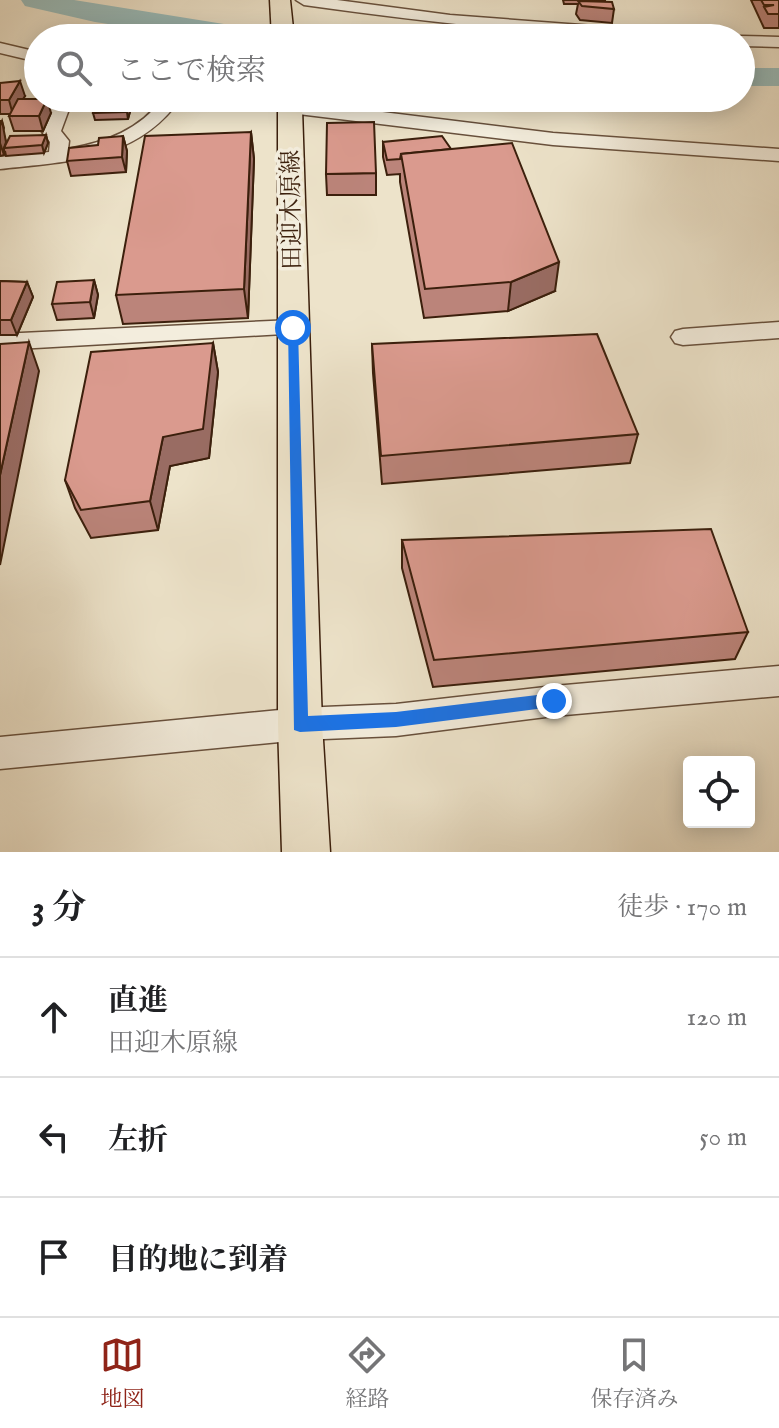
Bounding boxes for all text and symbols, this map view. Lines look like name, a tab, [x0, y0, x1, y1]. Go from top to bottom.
search box	[24, 24, 755, 112]
icon: search	[52, 46, 96, 90]
text: ここで検索	[116, 53, 266, 91]
street label: 田迎木原線	[276, 150, 309, 270]
route start	[275, 310, 311, 346]
route end	[536, 683, 572, 719]
map controls	[683, 756, 755, 828]
button: locate	[683, 756, 755, 828]
text: 3 分	[32, 887, 86, 930]
text: 徒歩 · 170 m	[618, 891, 747, 924]
text: 直進	[108, 983, 168, 1021]
icon: ahead	[32, 995, 76, 1039]
text: 120 m	[687, 1001, 747, 1034]
text: 田迎木原線	[108, 1027, 238, 1060]
icon: left	[32, 1115, 76, 1159]
text: 50 m	[699, 1121, 747, 1154]
text: 左折	[108, 1122, 168, 1160]
icon: arrive	[32, 1235, 76, 1279]
text: 目的地に到着	[108, 1242, 288, 1280]
tab: 地図	[100, 1333, 145, 1414]
tab: 経路	[345, 1333, 390, 1414]
tab: 保存済み	[590, 1333, 679, 1414]

